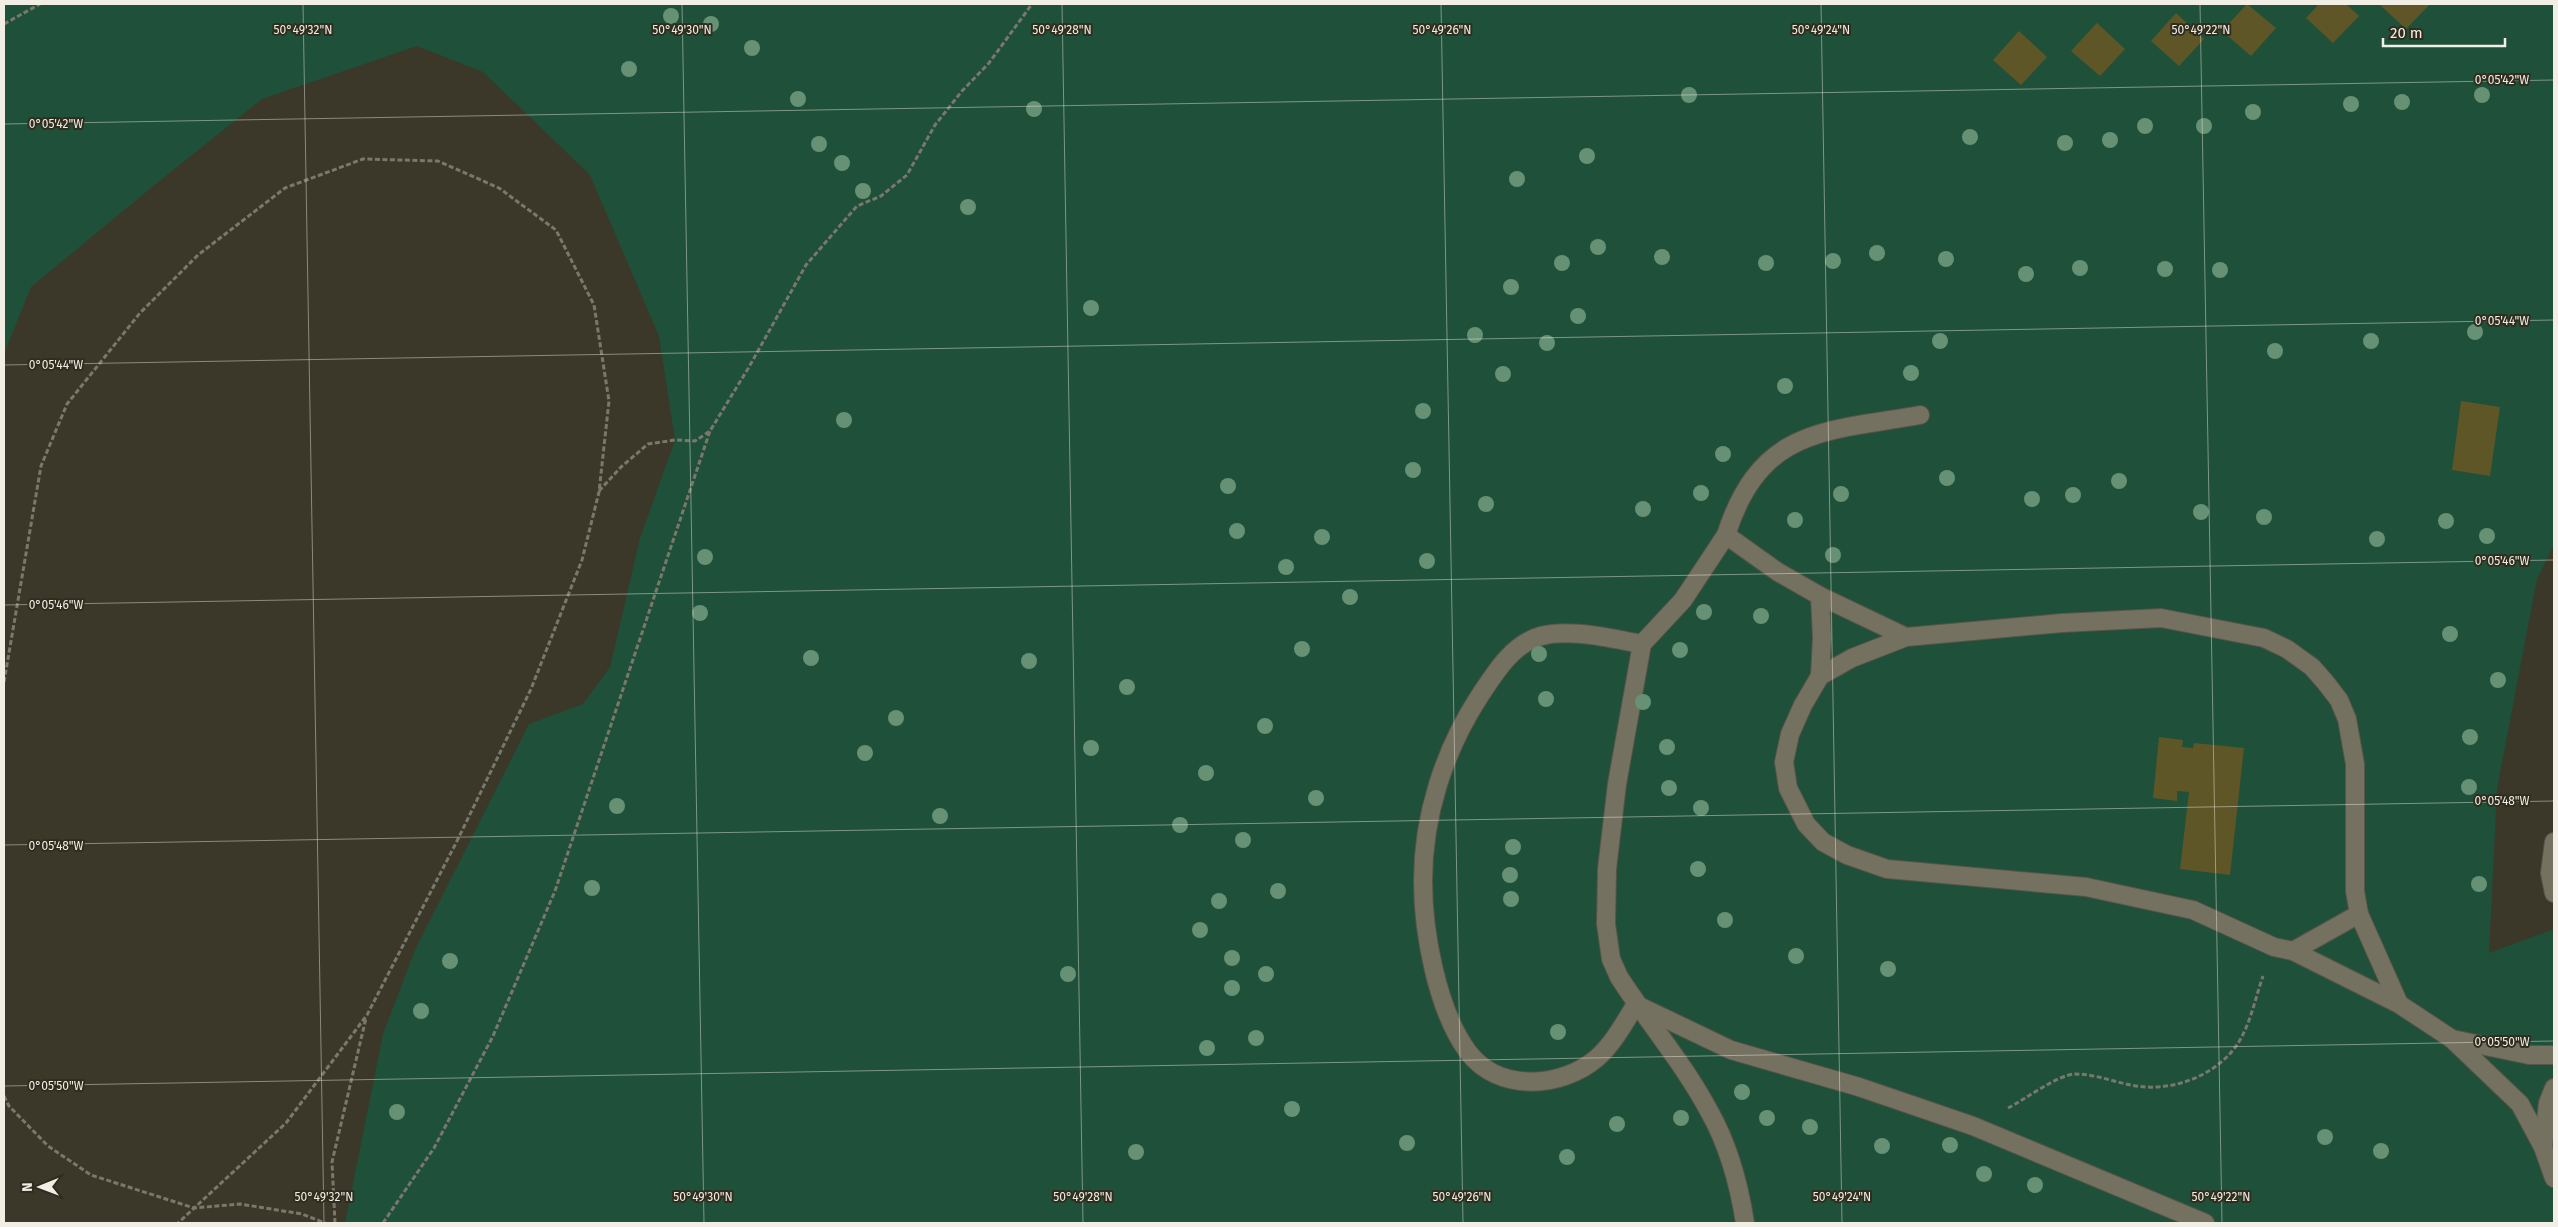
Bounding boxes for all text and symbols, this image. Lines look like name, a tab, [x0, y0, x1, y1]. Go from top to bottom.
scale bar	[2383, 15, 2506, 47]
text: 50°49'32"N	[274, 23, 332, 37]
text: 50°49'30"N	[652, 23, 712, 37]
text: 50°49'28"N	[1032, 23, 1092, 37]
text: 50°49'26"N	[1412, 23, 1472, 37]
text: 50°49'24"N	[1792, 23, 1850, 37]
text: 50°49'22"N	[2172, 23, 2230, 37]
text: 20 m	[2390, 24, 2423, 42]
text: 0°05'42"W	[2475, 73, 2529, 87]
text: 0°05'42"W	[29, 117, 83, 131]
text: 0°05'44"W	[2475, 314, 2529, 328]
text: 0°05'44"W	[29, 358, 83, 372]
text: 0°05'46"W	[2475, 554, 2529, 568]
text: 0°05'46"W	[29, 598, 83, 612]
text: 0°05'48"W	[2475, 794, 2530, 808]
text: 0°05'48"W	[29, 839, 84, 853]
text: 0°05'50"W	[2474, 1035, 2530, 1049]
text: 0°05'50"W	[28, 1079, 84, 1093]
north arrow	[15, 1162, 65, 1212]
text: N	[19, 1182, 36, 1192]
text: 50°49'32"N	[295, 1190, 353, 1204]
text: 50°49'30"N	[673, 1190, 733, 1204]
text: 50°49'28"N	[1053, 1190, 1113, 1204]
text: 50°49'26"N	[1432, 1190, 1492, 1204]
text: 50°49'24"N	[1813, 1190, 1871, 1204]
text: 50°49'22"N	[2192, 1190, 2250, 1204]

